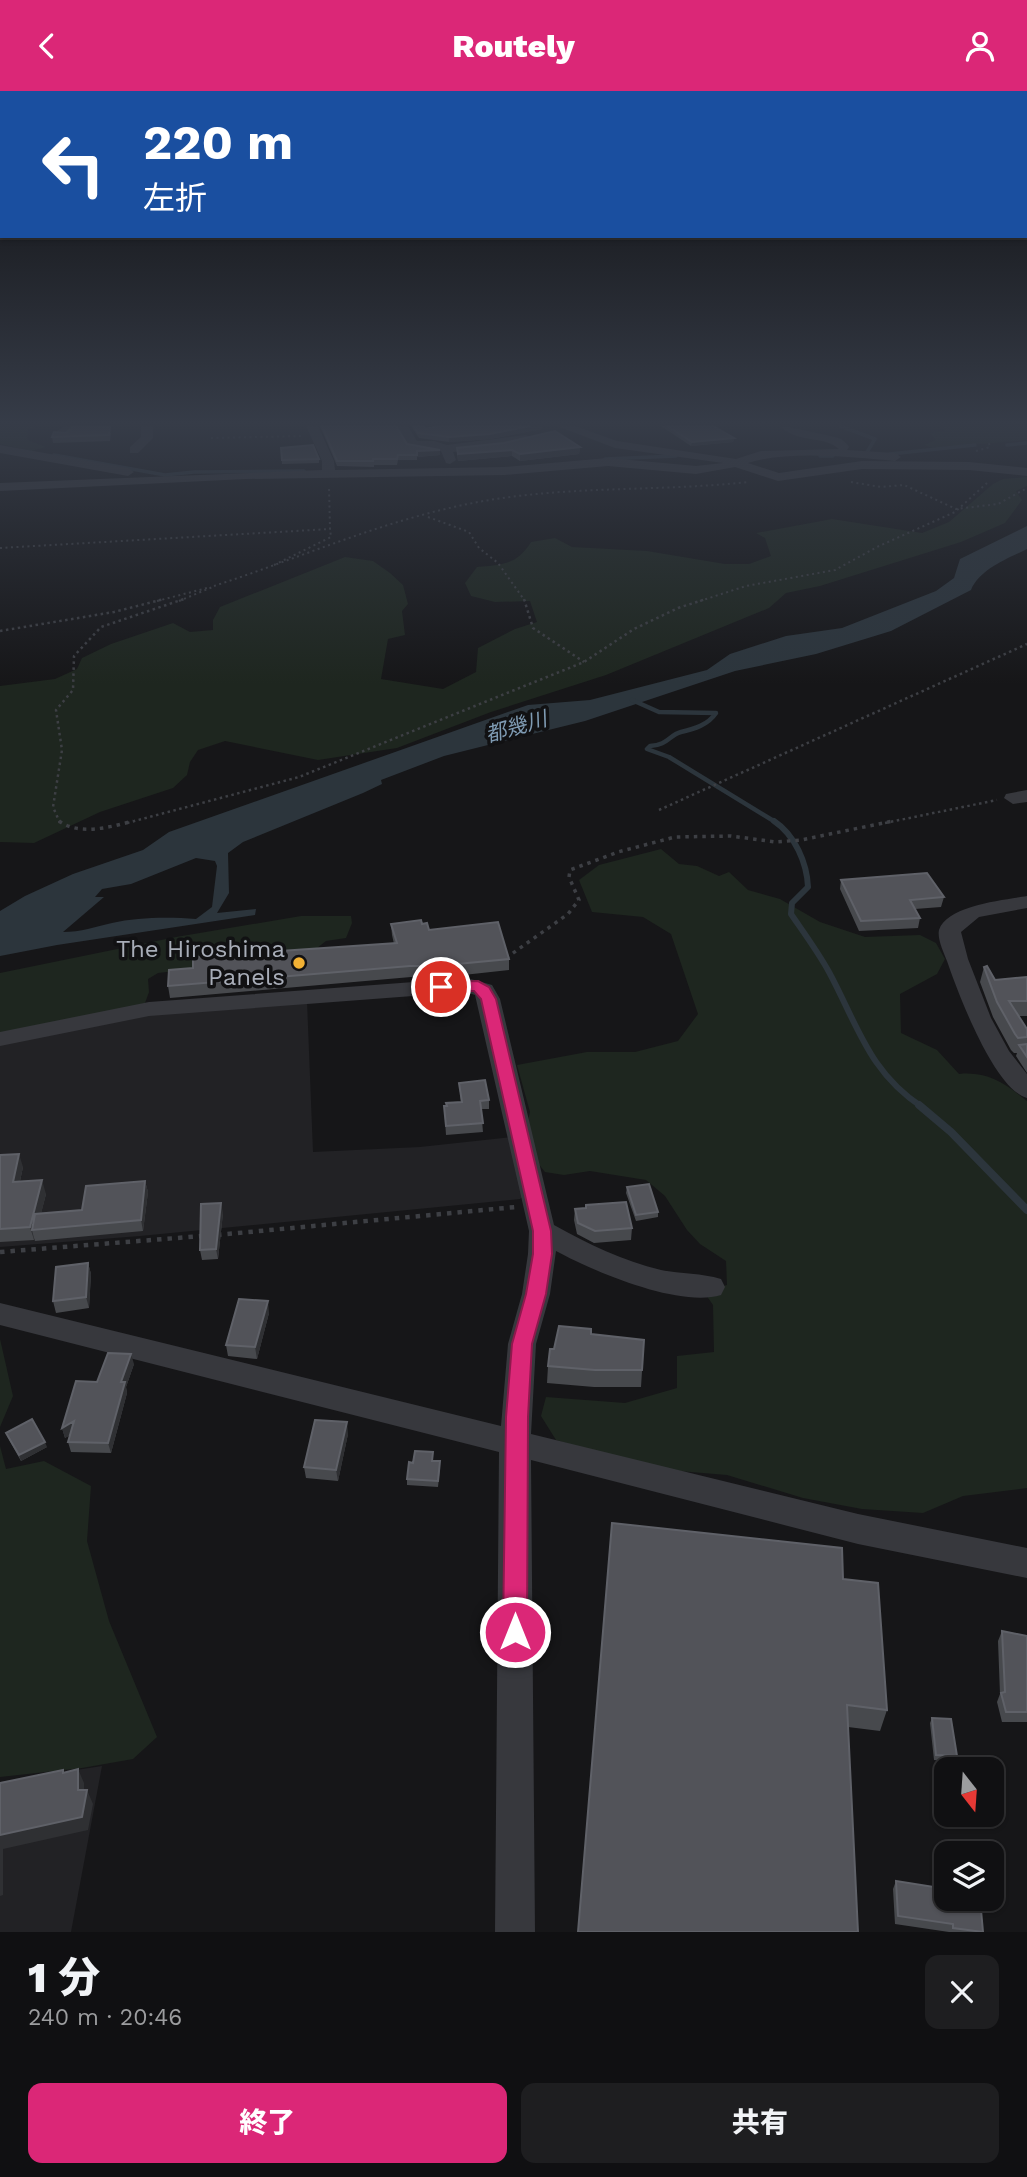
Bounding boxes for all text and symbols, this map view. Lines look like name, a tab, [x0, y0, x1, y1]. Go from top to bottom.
icon: back	[28, 27, 66, 65]
text: Routely	[452, 27, 575, 65]
icon: person	[961, 27, 999, 65]
text: 220 m	[143, 113, 293, 171]
icon: left	[28, 119, 119, 210]
text: 左折	[143, 179, 207, 217]
water label: 都幾川	[482, 705, 552, 747]
place label: The Hiroshima Panels	[116, 935, 285, 991]
marker: The Hiroshima Panels	[291, 955, 307, 971]
pin	[411, 957, 471, 1017]
icon: arrive	[422, 968, 460, 1006]
position arrow	[478, 1595, 552, 1669]
north arrow	[934, 1757, 1004, 1827]
map controls	[934, 1757, 1004, 1911]
button: layers	[934, 1841, 1004, 1911]
text: 1 分	[28, 1953, 100, 2002]
button: close	[925, 1955, 999, 2029]
text: 240 m · 20:46	[28, 2004, 182, 2031]
button: 終了	[28, 2083, 507, 2163]
button: 共有	[521, 2083, 999, 2163]

